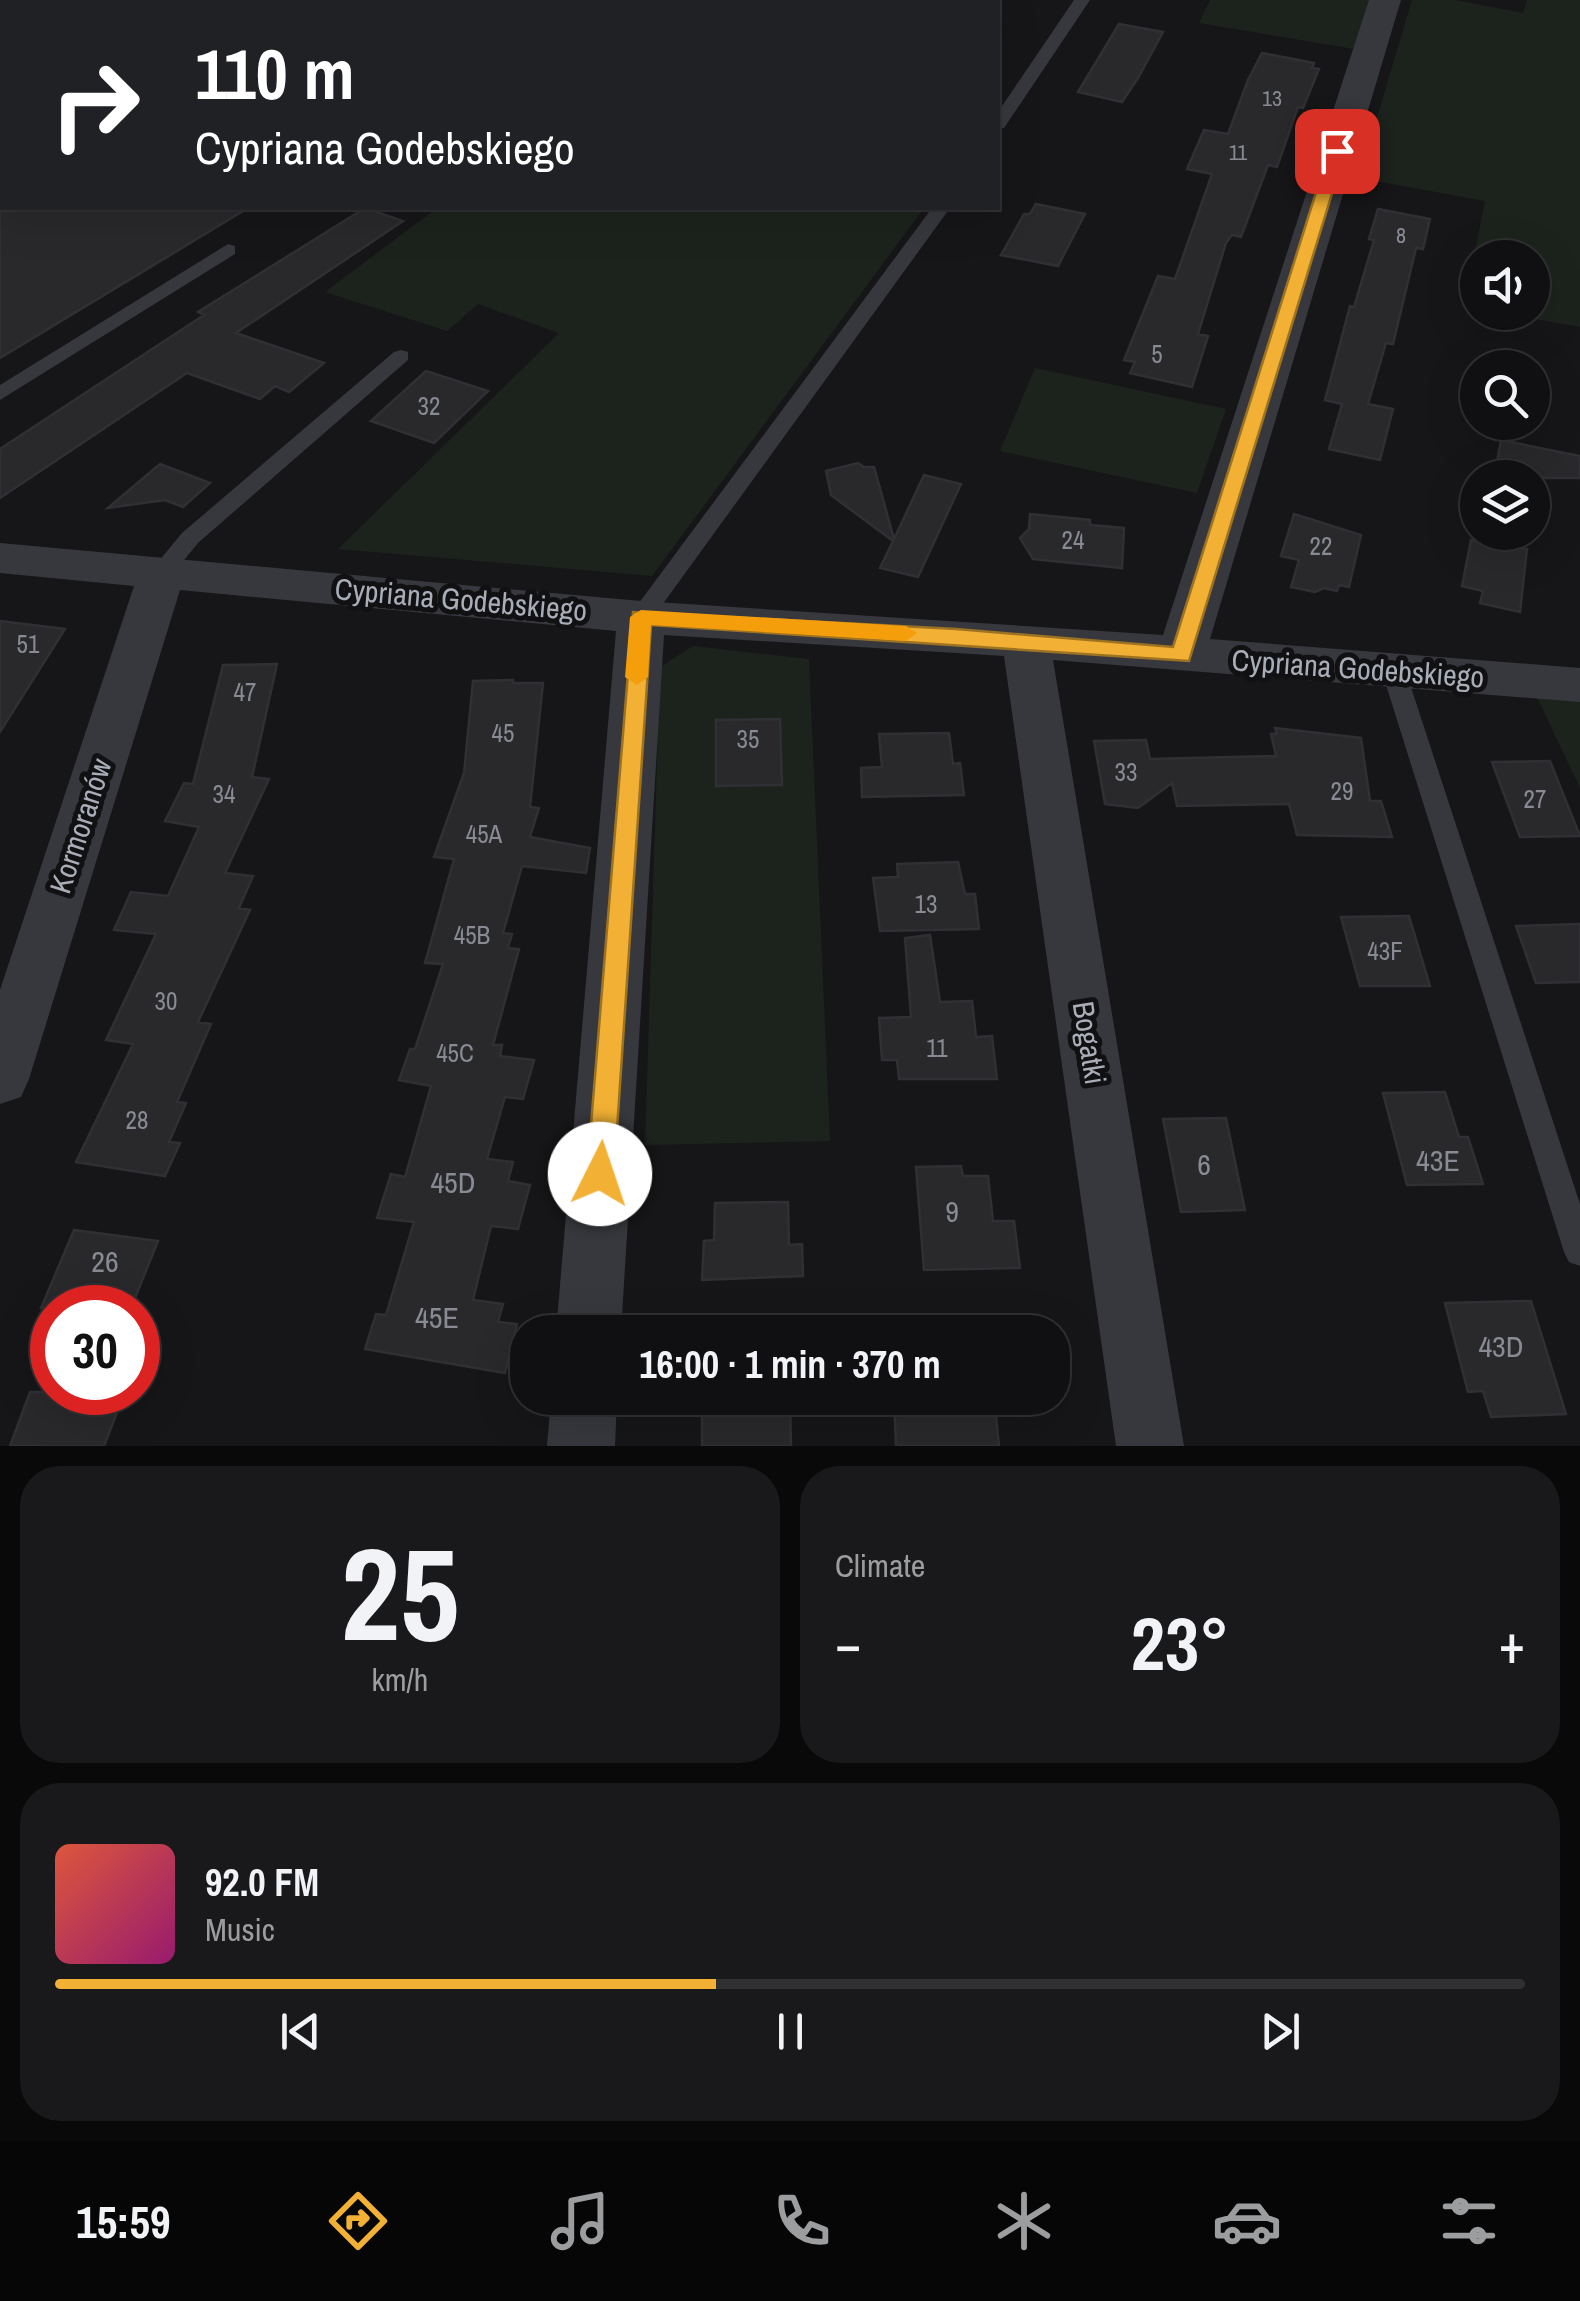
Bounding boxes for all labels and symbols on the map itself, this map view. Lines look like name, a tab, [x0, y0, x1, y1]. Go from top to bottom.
house number: 13	[1262, 83, 1282, 113]
pin	[1295, 109, 1380, 194]
house number: 11	[1229, 137, 1247, 167]
house number: 8	[1396, 220, 1406, 250]
house number: 5	[1151, 337, 1163, 371]
house number: 32	[418, 389, 440, 423]
house number: 24	[1062, 523, 1084, 557]
house number: 22	[1310, 529, 1332, 563]
street label: Cypriana Godebskiego	[333, 568, 589, 630]
house number: 51	[17, 627, 40, 661]
street label: Cypriana Godebskiego	[1230, 639, 1486, 697]
house number: 47	[234, 675, 256, 709]
house number: 45	[492, 716, 514, 750]
house number: 35	[737, 722, 759, 756]
street label: Kormoranów	[39, 753, 121, 898]
house number: 33	[1115, 755, 1137, 789]
house number: 29	[1331, 774, 1353, 808]
house number: 34	[213, 777, 235, 811]
house number: 27	[1524, 782, 1546, 816]
house number: 45A	[466, 817, 503, 851]
house number: 13	[915, 887, 937, 921]
house number: 45B	[454, 918, 490, 952]
house number: 43F	[1367, 934, 1403, 968]
house number: 30	[155, 984, 177, 1018]
street label: Bogatki	[1064, 999, 1116, 1087]
house number: 11	[926, 1031, 948, 1065]
house number: 45C	[436, 1036, 474, 1070]
house number: 28	[126, 1103, 148, 1137]
position arrow	[548, 1122, 652, 1226]
house number: 43E	[1416, 1140, 1460, 1180]
house number: 6	[1197, 1144, 1211, 1184]
house number: 45D	[430, 1162, 476, 1202]
house number: 9	[945, 1191, 959, 1231]
house number: 26	[91, 1241, 119, 1281]
speed limit sign: 30	[30, 1285, 160, 1415]
house number: 45E	[415, 1297, 459, 1337]
house number: 43D	[1478, 1326, 1524, 1366]

